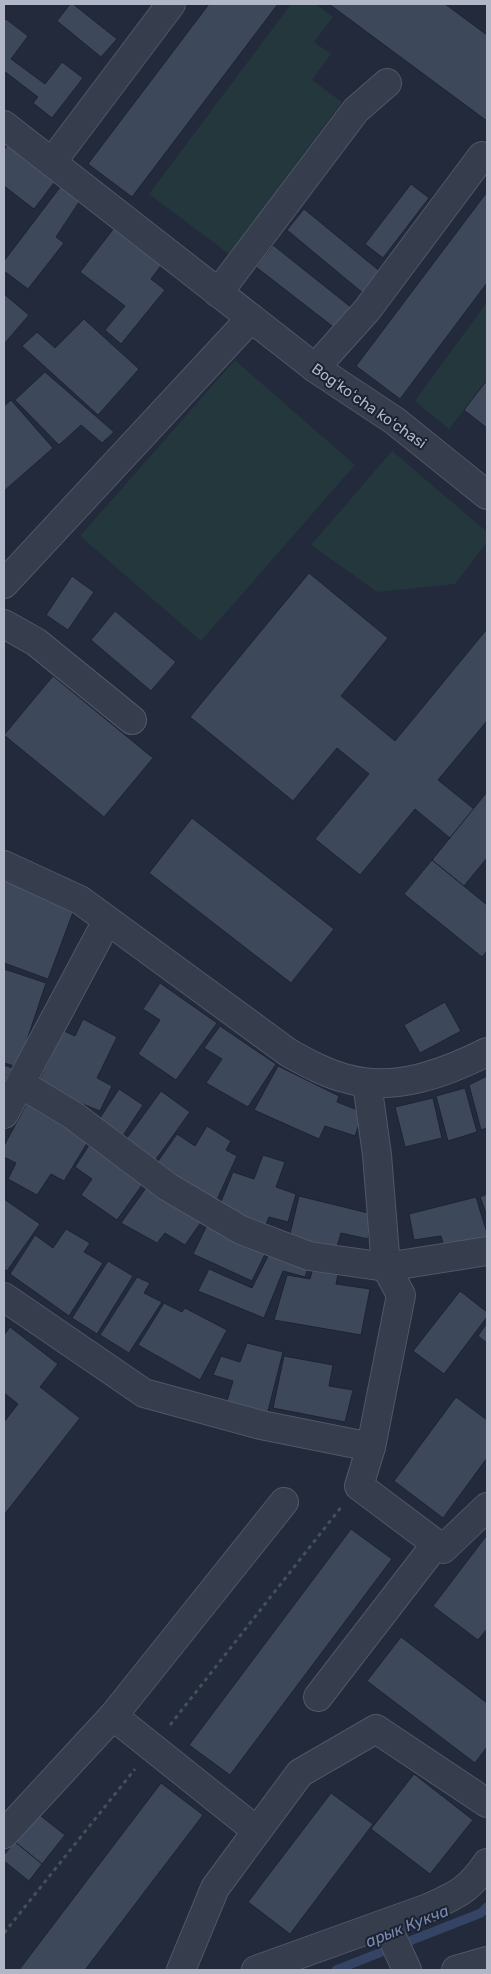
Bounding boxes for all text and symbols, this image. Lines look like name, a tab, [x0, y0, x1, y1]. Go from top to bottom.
street label: Bogʻkoʻcha koʻchasi	[308, 360, 430, 452]
water label: арык Кукча	[363, 1901, 451, 1951]

